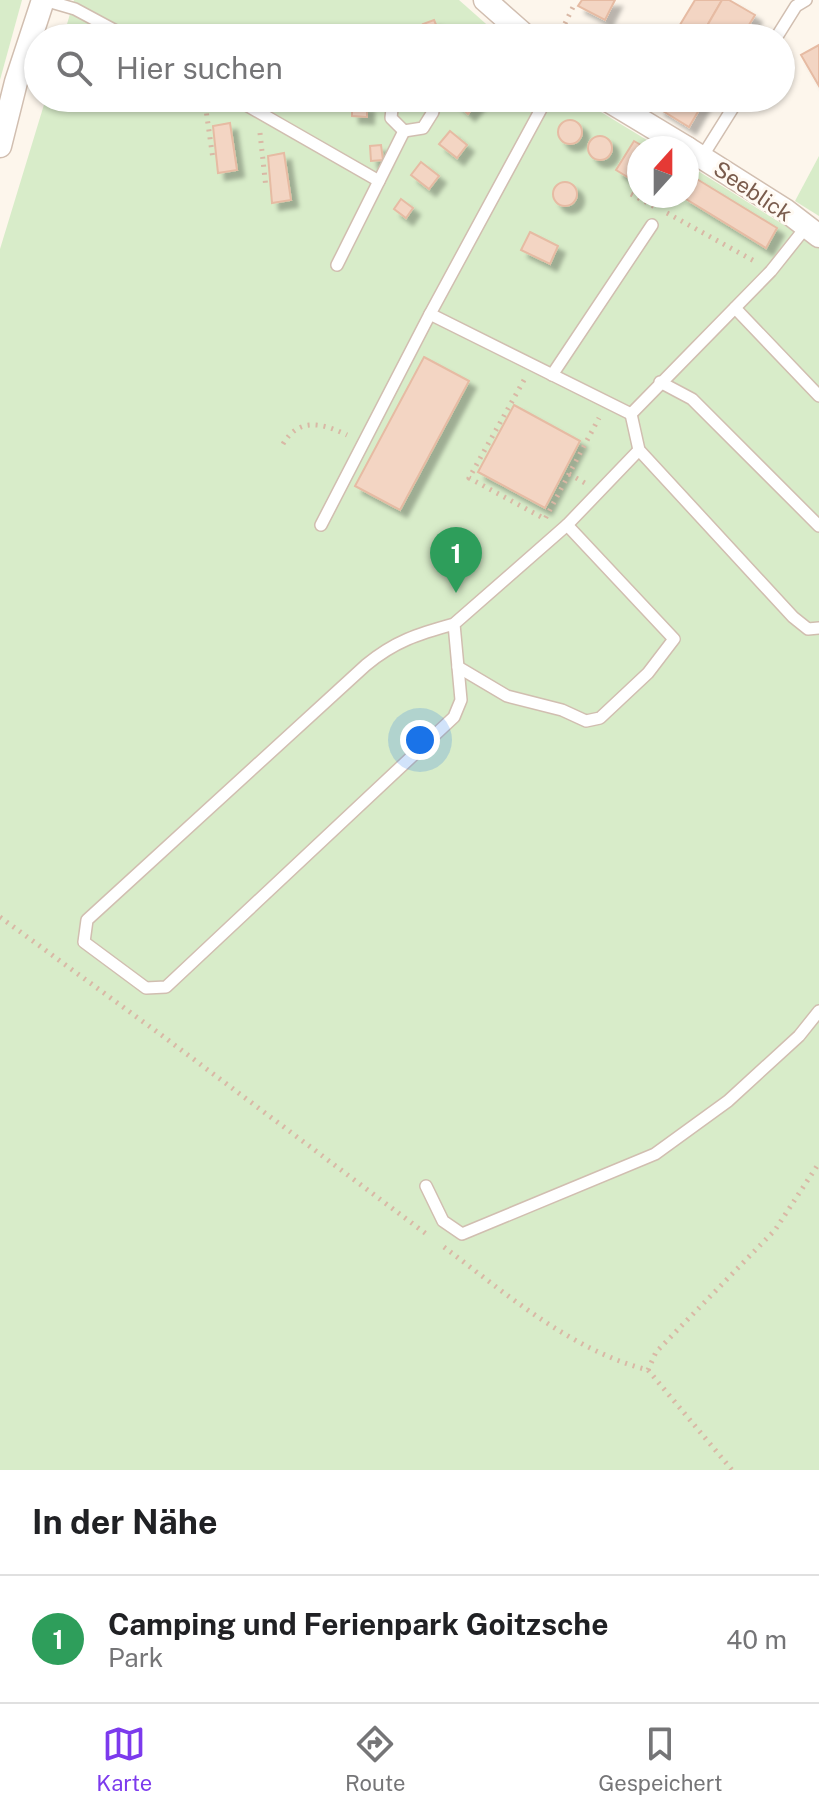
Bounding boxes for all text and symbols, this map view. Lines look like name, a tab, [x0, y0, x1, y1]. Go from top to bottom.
search box	[24, 24, 795, 112]
icon: search	[52, 46, 96, 90]
text: Hier suchen	[116, 50, 283, 86]
north arrow	[627, 136, 699, 208]
street label: Seeblick	[709, 155, 797, 227]
pin: 1	[430, 527, 482, 593]
your location	[400, 720, 440, 760]
text: In der Nähe	[32, 1502, 218, 1542]
text: Camping und Ferienpark Goitzsche	[108, 1606, 608, 1642]
text: 1	[52, 1624, 64, 1655]
text: 40 m	[726, 1624, 787, 1655]
text: Park	[108, 1642, 163, 1673]
tab: Karte	[96, 1722, 152, 1796]
tab: Route	[345, 1722, 405, 1796]
tab: Gespeichert	[598, 1722, 723, 1796]

